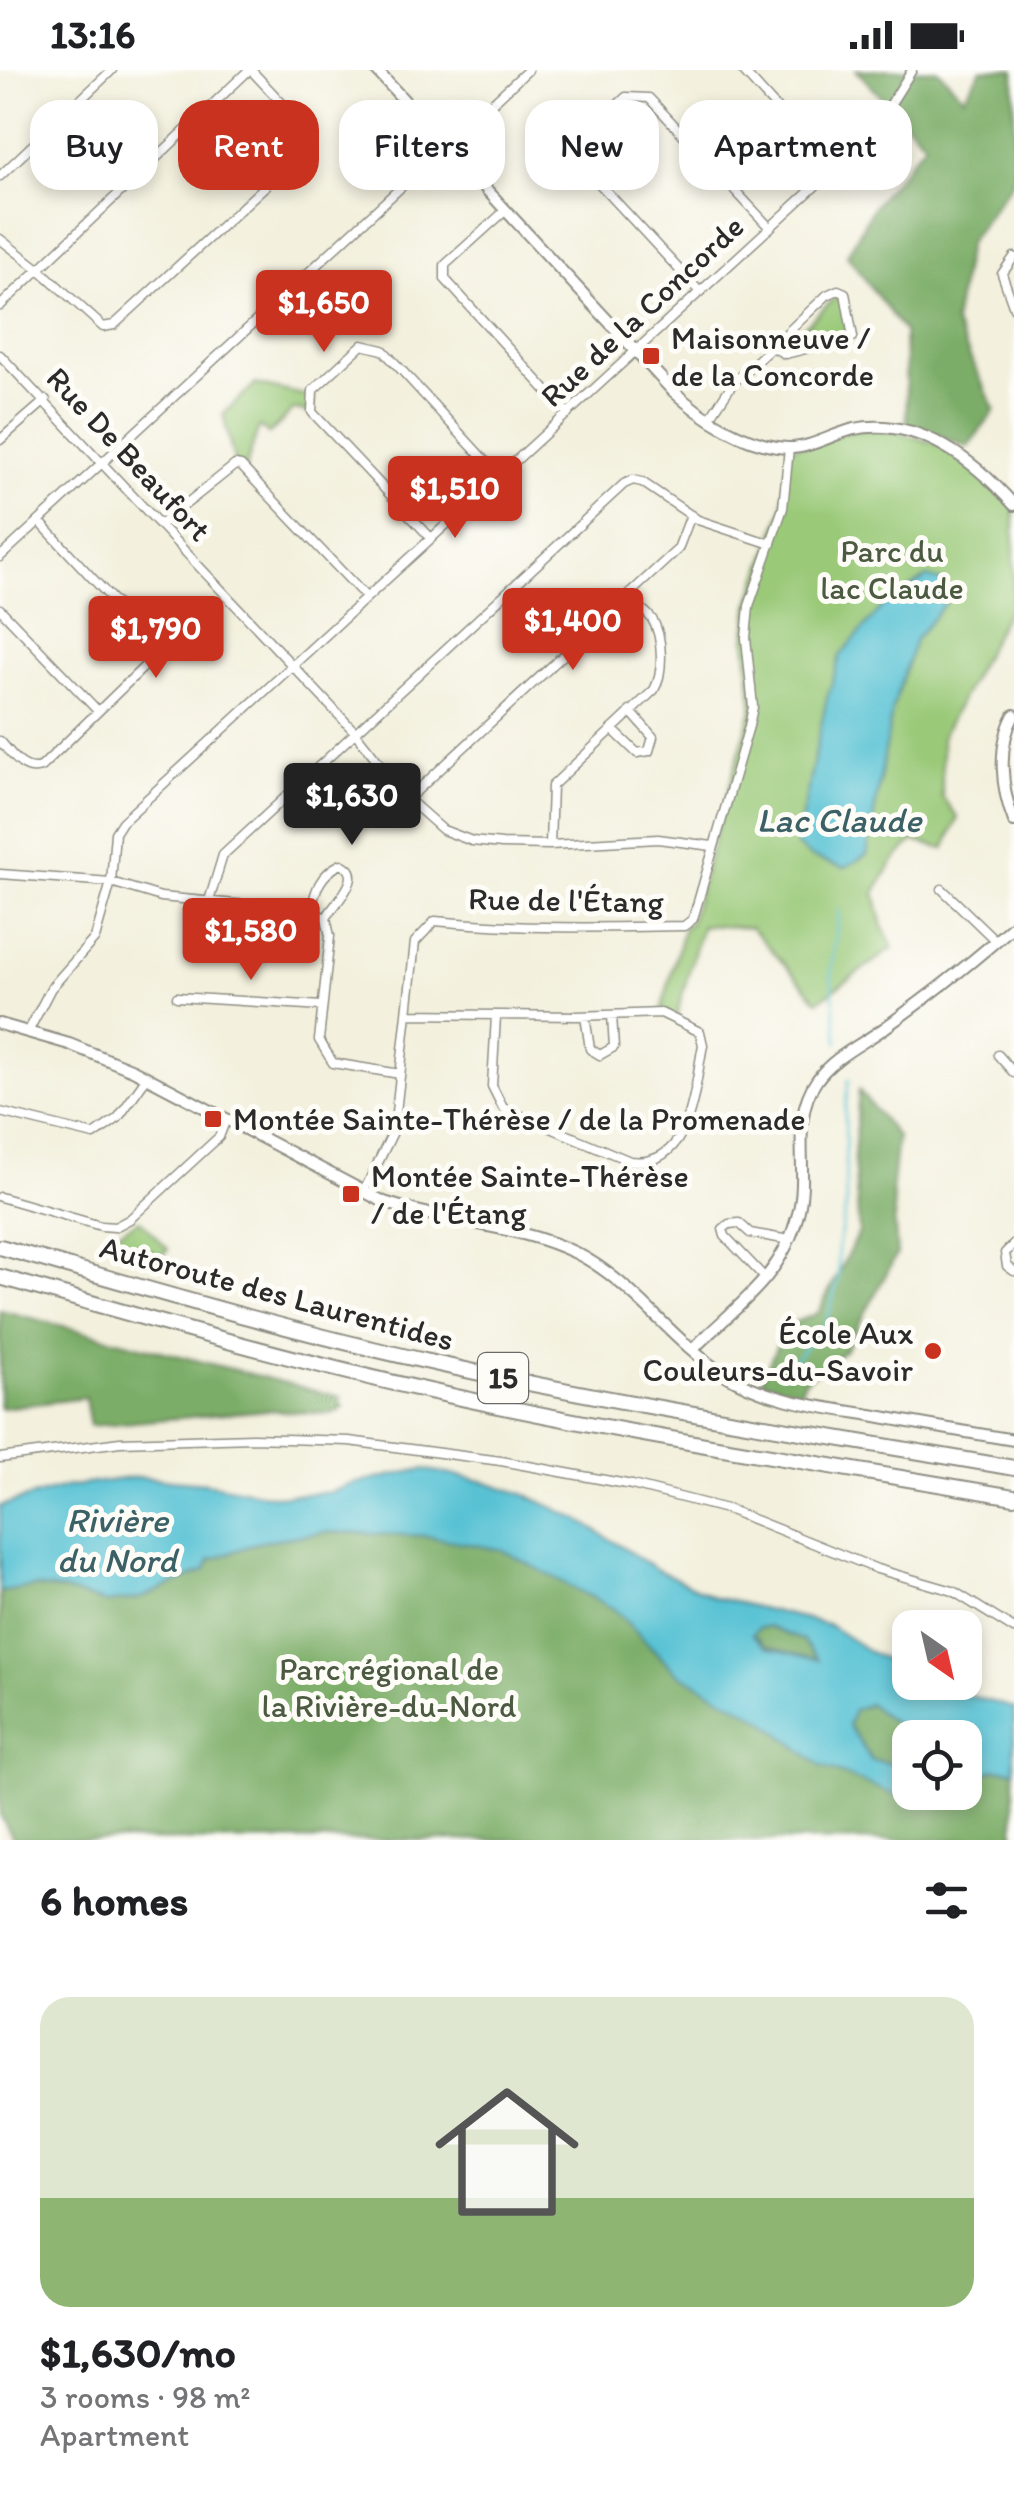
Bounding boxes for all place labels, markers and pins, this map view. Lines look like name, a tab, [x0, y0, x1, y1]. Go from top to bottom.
pin: $1,650	[243, 270, 405, 355]
place label: Maisonneuve / de la Concorde	[671, 319, 874, 394]
marker: Maisonneuve / de la Concorde	[640, 345, 662, 367]
pin: $1,510	[374, 456, 536, 541]
pin: $1,400	[492, 588, 654, 673]
pin: $1,790	[75, 596, 237, 681]
pin: $1,630	[271, 763, 433, 848]
pin: $1,580	[170, 898, 332, 983]
place label: Montée Sainte-Thérèse / de la Promenade	[233, 1100, 806, 1138]
marker: Montée Sainte-Thérèse / de la Promenade	[202, 1108, 224, 1130]
place label: Montée Sainte-Thérèse / de l'Étang	[371, 1157, 689, 1232]
marker: Montée Sainte-Thérèse / de l'Étang	[340, 1183, 362, 1205]
place label: École Aux Couleurs-du-Savoir	[642, 1314, 913, 1389]
marker: École Aux Couleurs-du-Savoir	[922, 1340, 944, 1362]

